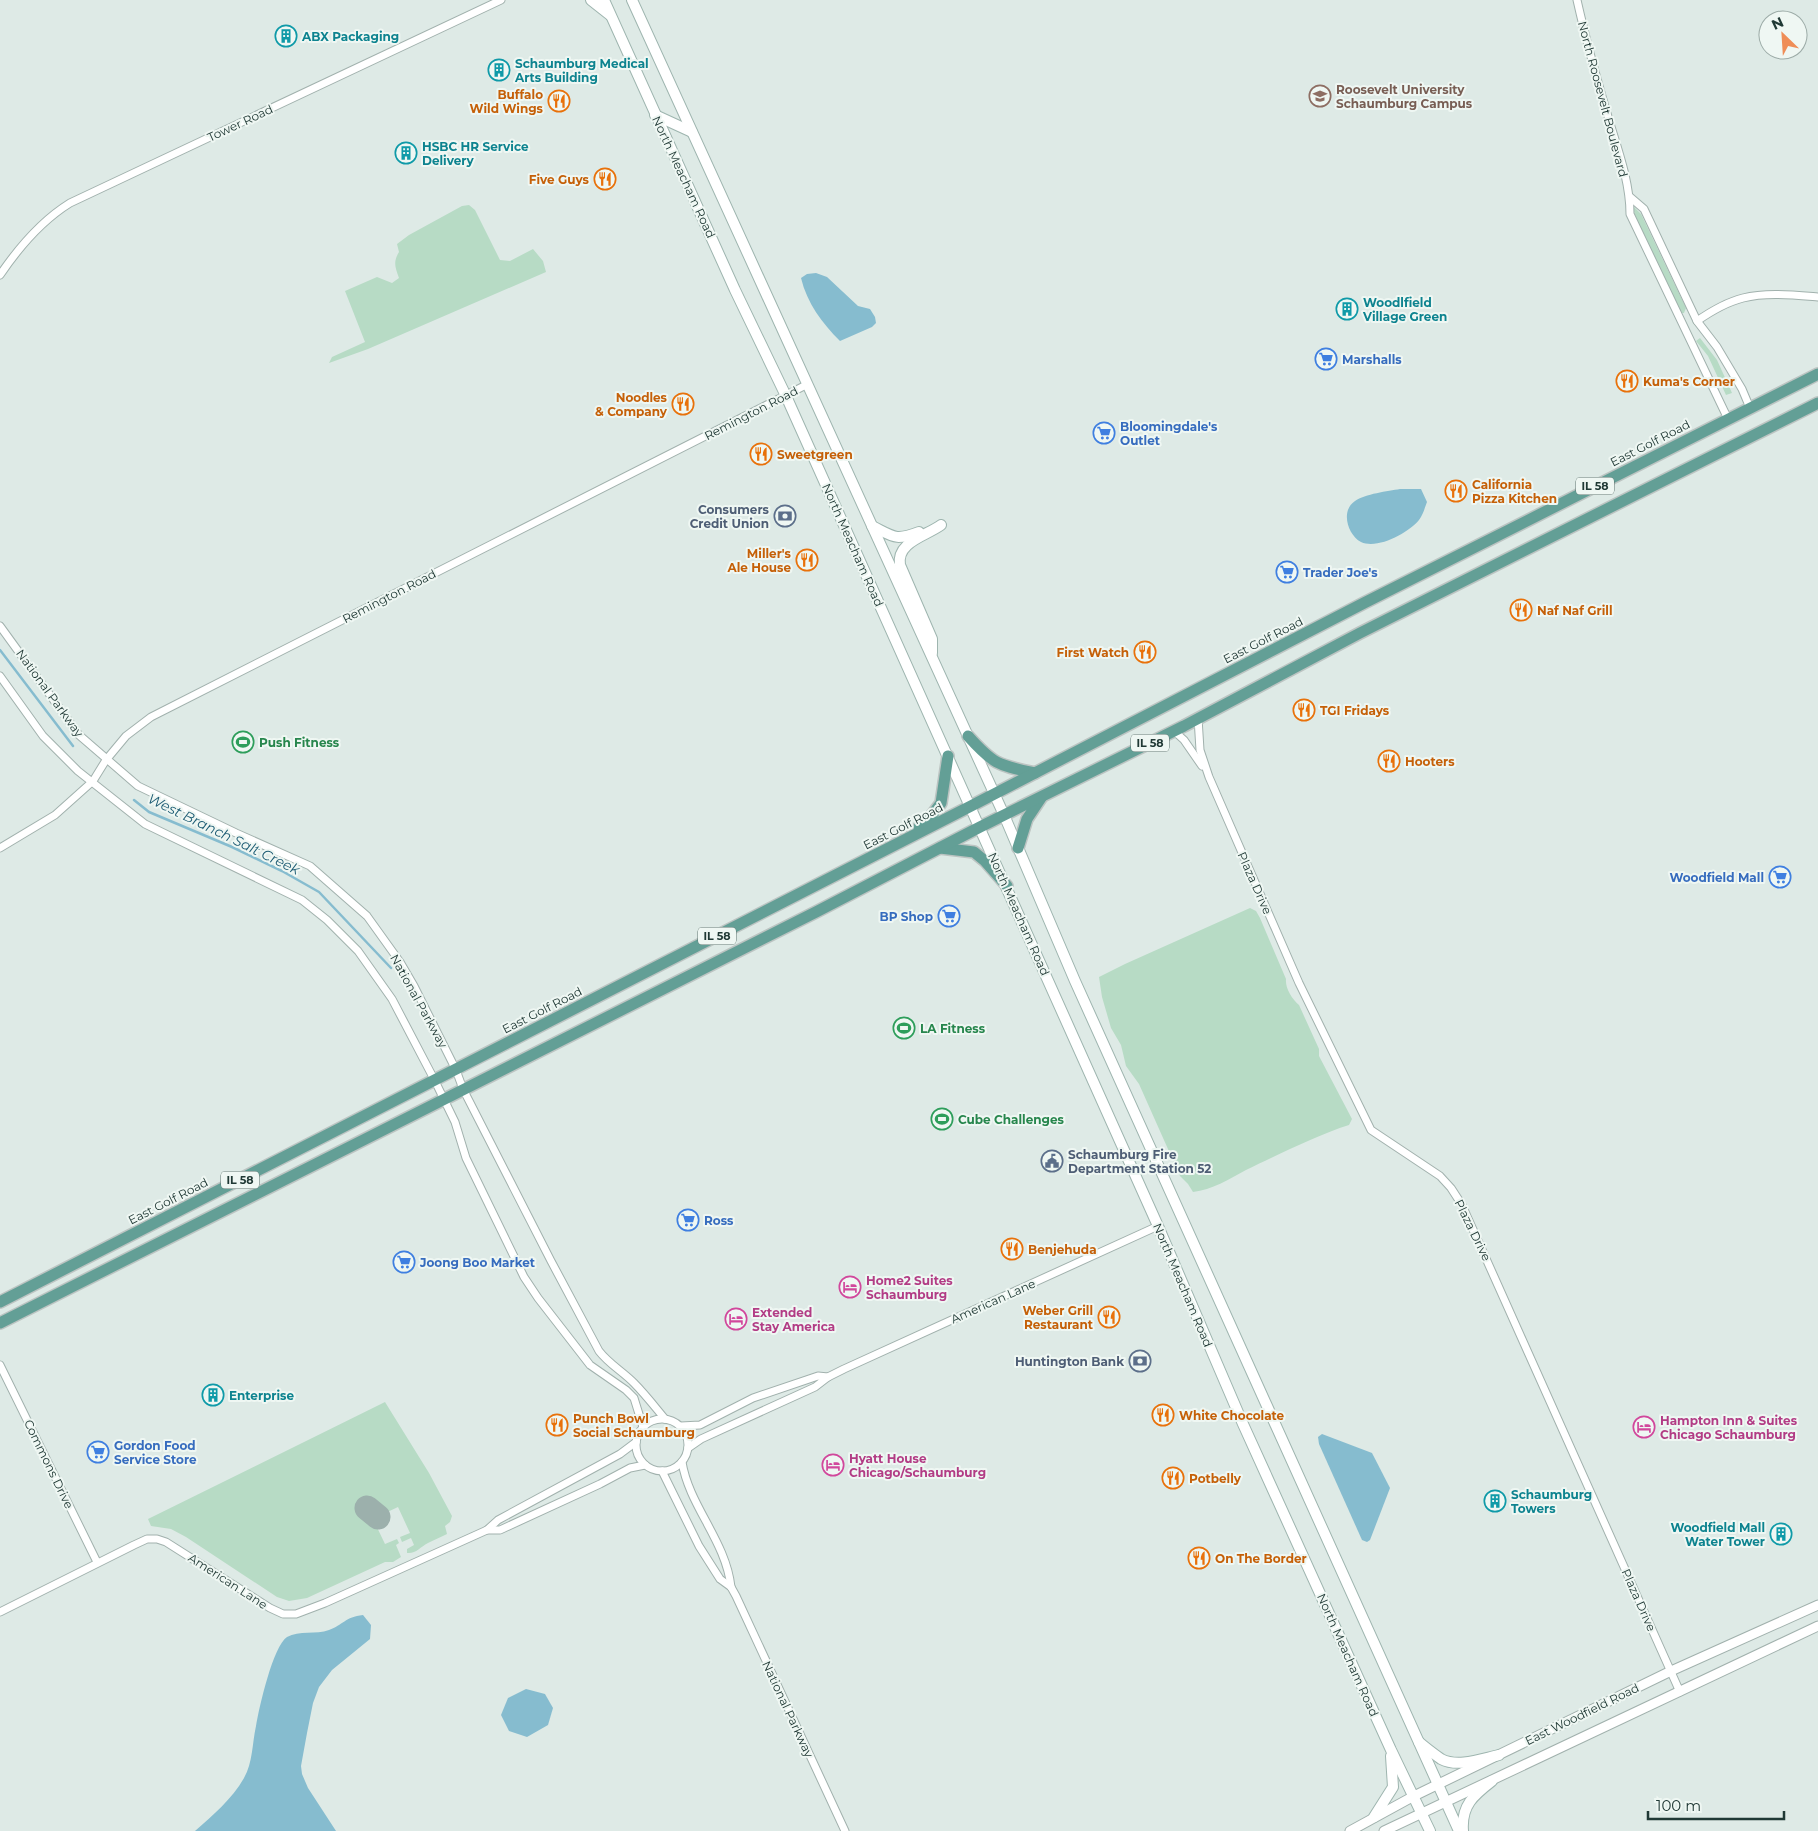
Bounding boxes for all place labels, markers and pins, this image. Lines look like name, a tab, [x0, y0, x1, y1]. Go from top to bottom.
building icon: ABX Packaging	[274, 24, 298, 48]
place label: ABX Packaging	[301, 29, 399, 44]
place label: Schaumburg Medical Arts Building	[514, 56, 649, 85]
building icon: Schaumburg Medical Arts Building	[487, 58, 511, 82]
place label: Roosevelt University Schaumburg Campus	[1336, 82, 1473, 111]
school or university icon: Roosevelt University Schaumburg Campus	[1308, 84, 1332, 108]
place label: Buffalo Wild Wings	[470, 87, 544, 116]
restaurant icon: Buffalo Wild Wings	[547, 89, 571, 113]
place label: HSBC HR Service Delivery	[422, 139, 529, 168]
building icon: HSBC HR Service Delivery	[394, 141, 418, 165]
restaurant icon: Five Guys	[593, 167, 617, 191]
place label: Five Guys	[529, 172, 590, 187]
place label: Woodlfield Village Green	[1362, 295, 1447, 324]
building icon: Woodlfield Village Green	[1335, 297, 1359, 321]
supermarket icon: Marshalls	[1314, 347, 1338, 371]
place label: Marshalls	[1342, 352, 1402, 367]
restaurant icon: Kuma's Corner	[1615, 369, 1639, 393]
place label: Kuma's Corner	[1643, 374, 1735, 389]
place label: Noodles & Company	[595, 390, 668, 419]
restaurant icon: Noodles & Company	[671, 392, 695, 416]
place label: Bloomingdale's Outlet	[1120, 419, 1218, 448]
supermarket icon: Bloomingdale's Outlet	[1092, 421, 1116, 445]
restaurant icon: Sweetgreen	[749, 442, 773, 466]
place label: Sweetgreen	[777, 447, 853, 462]
place label: California Pizza Kitchen	[1472, 477, 1557, 506]
restaurant icon: California Pizza Kitchen	[1444, 479, 1468, 503]
place label: Consumers Credit Union	[690, 502, 770, 531]
bank icon: Consumers Credit Union	[773, 504, 797, 528]
place label: Miller's Ale House	[726, 546, 792, 575]
restaurant icon: Miller's Ale House	[795, 548, 819, 572]
supermarket icon: Trader Joe's	[1275, 560, 1299, 584]
place label: Trader Joe's	[1303, 565, 1378, 580]
restaurant icon: Naf Naf Grill	[1509, 598, 1533, 622]
place label: Naf Naf Grill	[1537, 603, 1613, 618]
restaurant icon: First Watch	[1133, 640, 1157, 664]
place label: First Watch	[1057, 645, 1129, 660]
restaurant icon: TGI Fridays	[1292, 698, 1316, 722]
place label: TGI Fridays	[1320, 703, 1390, 718]
sports icon: Push Fitness	[231, 730, 255, 754]
place label: Push Fitness	[259, 735, 340, 750]
restaurant icon: Hooters	[1377, 749, 1401, 773]
place label: Hooters	[1405, 754, 1455, 769]
supermarket icon: Woodfield Mall	[1768, 865, 1792, 889]
place label: Woodfield Mall	[1669, 870, 1764, 885]
supermarket icon: BP Shop	[937, 904, 961, 928]
place label: BP Shop	[880, 909, 933, 924]
sports icon: LA Fitness	[892, 1016, 916, 1040]
place label: LA Fitness	[920, 1021, 986, 1036]
sports icon: Cube Challenges	[930, 1107, 954, 1131]
place label: Cube Challenges	[958, 1112, 1065, 1127]
place label: Schaumburg Fire Department Station 52	[1068, 1147, 1211, 1176]
public building icon: Schaumburg Fire Department Station 52	[1040, 1149, 1064, 1173]
supermarket icon: Ross	[676, 1208, 700, 1232]
place label: Ross	[704, 1213, 734, 1228]
restaurant icon: Benjehuda	[1000, 1237, 1024, 1261]
place label: Benjehuda	[1028, 1242, 1097, 1257]
supermarket icon: Joong Boo Market	[392, 1250, 416, 1274]
place label: Joong Boo Market	[419, 1255, 536, 1270]
place label: Home2 Suites Schaumburg	[866, 1273, 953, 1302]
hotel icon: Home2 Suites Schaumburg	[838, 1275, 862, 1299]
place label: Weber Grill Restaurant	[1022, 1303, 1094, 1332]
place label: Extended Stay America	[752, 1305, 835, 1334]
restaurant icon: Weber Grill Restaurant	[1097, 1305, 1121, 1329]
hotel icon: Extended Stay America	[724, 1307, 748, 1331]
bank icon: Huntington Bank	[1128, 1349, 1152, 1373]
place label: Huntington Bank	[1015, 1354, 1124, 1369]
building icon: Enterprise	[201, 1383, 225, 1407]
place label: Enterprise	[229, 1388, 294, 1403]
restaurant icon: White Chocolate	[1151, 1403, 1175, 1427]
place label: White Chocolate	[1179, 1408, 1285, 1423]
place label: Punch Bowl Social Schaumburg	[573, 1411, 695, 1440]
restaurant icon: Punch Bowl Social Schaumburg	[545, 1413, 569, 1437]
place label: Hampton Inn & Suites Chicago Schaumburg	[1660, 1413, 1798, 1442]
hotel icon: Hampton Inn & Suites Chicago Schaumburg	[1632, 1415, 1656, 1439]
place label: Gordon Food Service Store	[114, 1438, 197, 1467]
supermarket icon: Gordon Food Service Store	[86, 1440, 110, 1464]
place label: Hyatt House Chicago/Schaumburg	[849, 1451, 986, 1480]
hotel icon: Hyatt House Chicago/Schaumburg	[821, 1453, 845, 1477]
restaurant icon: Potbelly	[1161, 1466, 1185, 1490]
place label: Potbelly	[1189, 1471, 1242, 1486]
place label: Schaumburg Towers	[1511, 1487, 1592, 1516]
building icon: Schaumburg Towers	[1483, 1489, 1507, 1513]
place label: Woodfield Mall Water Tower	[1670, 1520, 1765, 1549]
building icon: Woodfield Mall Water Tower	[1769, 1522, 1793, 1546]
restaurant icon: On The Border	[1187, 1546, 1211, 1570]
place label: On The Border	[1215, 1551, 1307, 1566]

